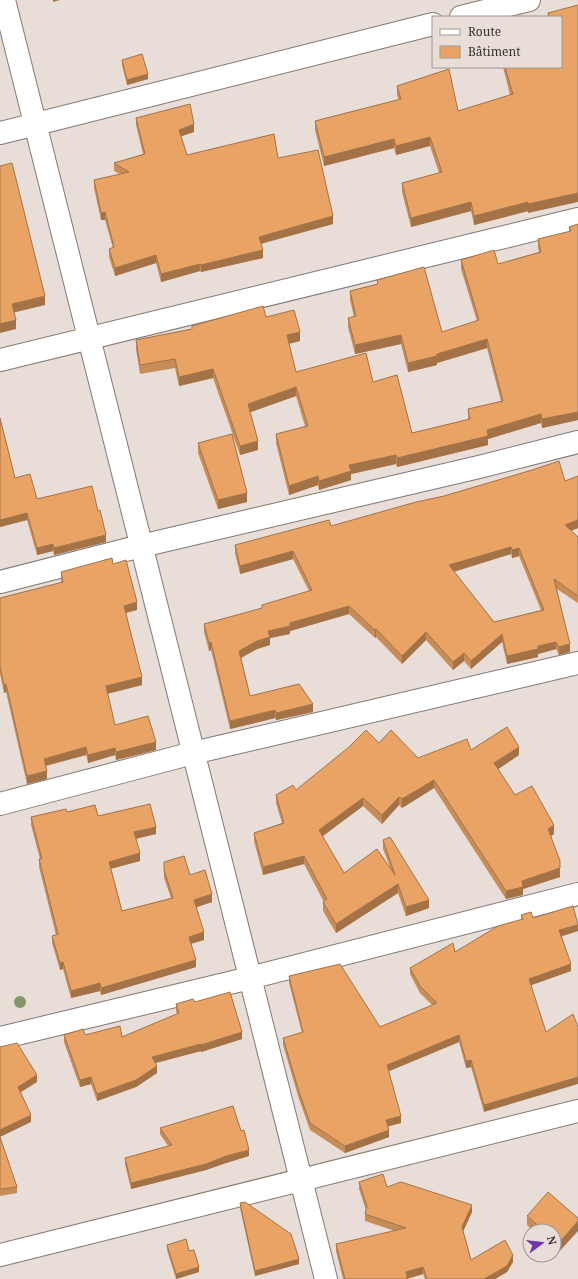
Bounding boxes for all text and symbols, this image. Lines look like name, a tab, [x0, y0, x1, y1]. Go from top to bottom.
legend	[432, 16, 562, 68]
text: Route	[468, 23, 501, 40]
text: Bâtiment	[468, 43, 520, 60]
north arrow	[522, 1223, 562, 1263]
text: N	[544, 1234, 561, 1247]

